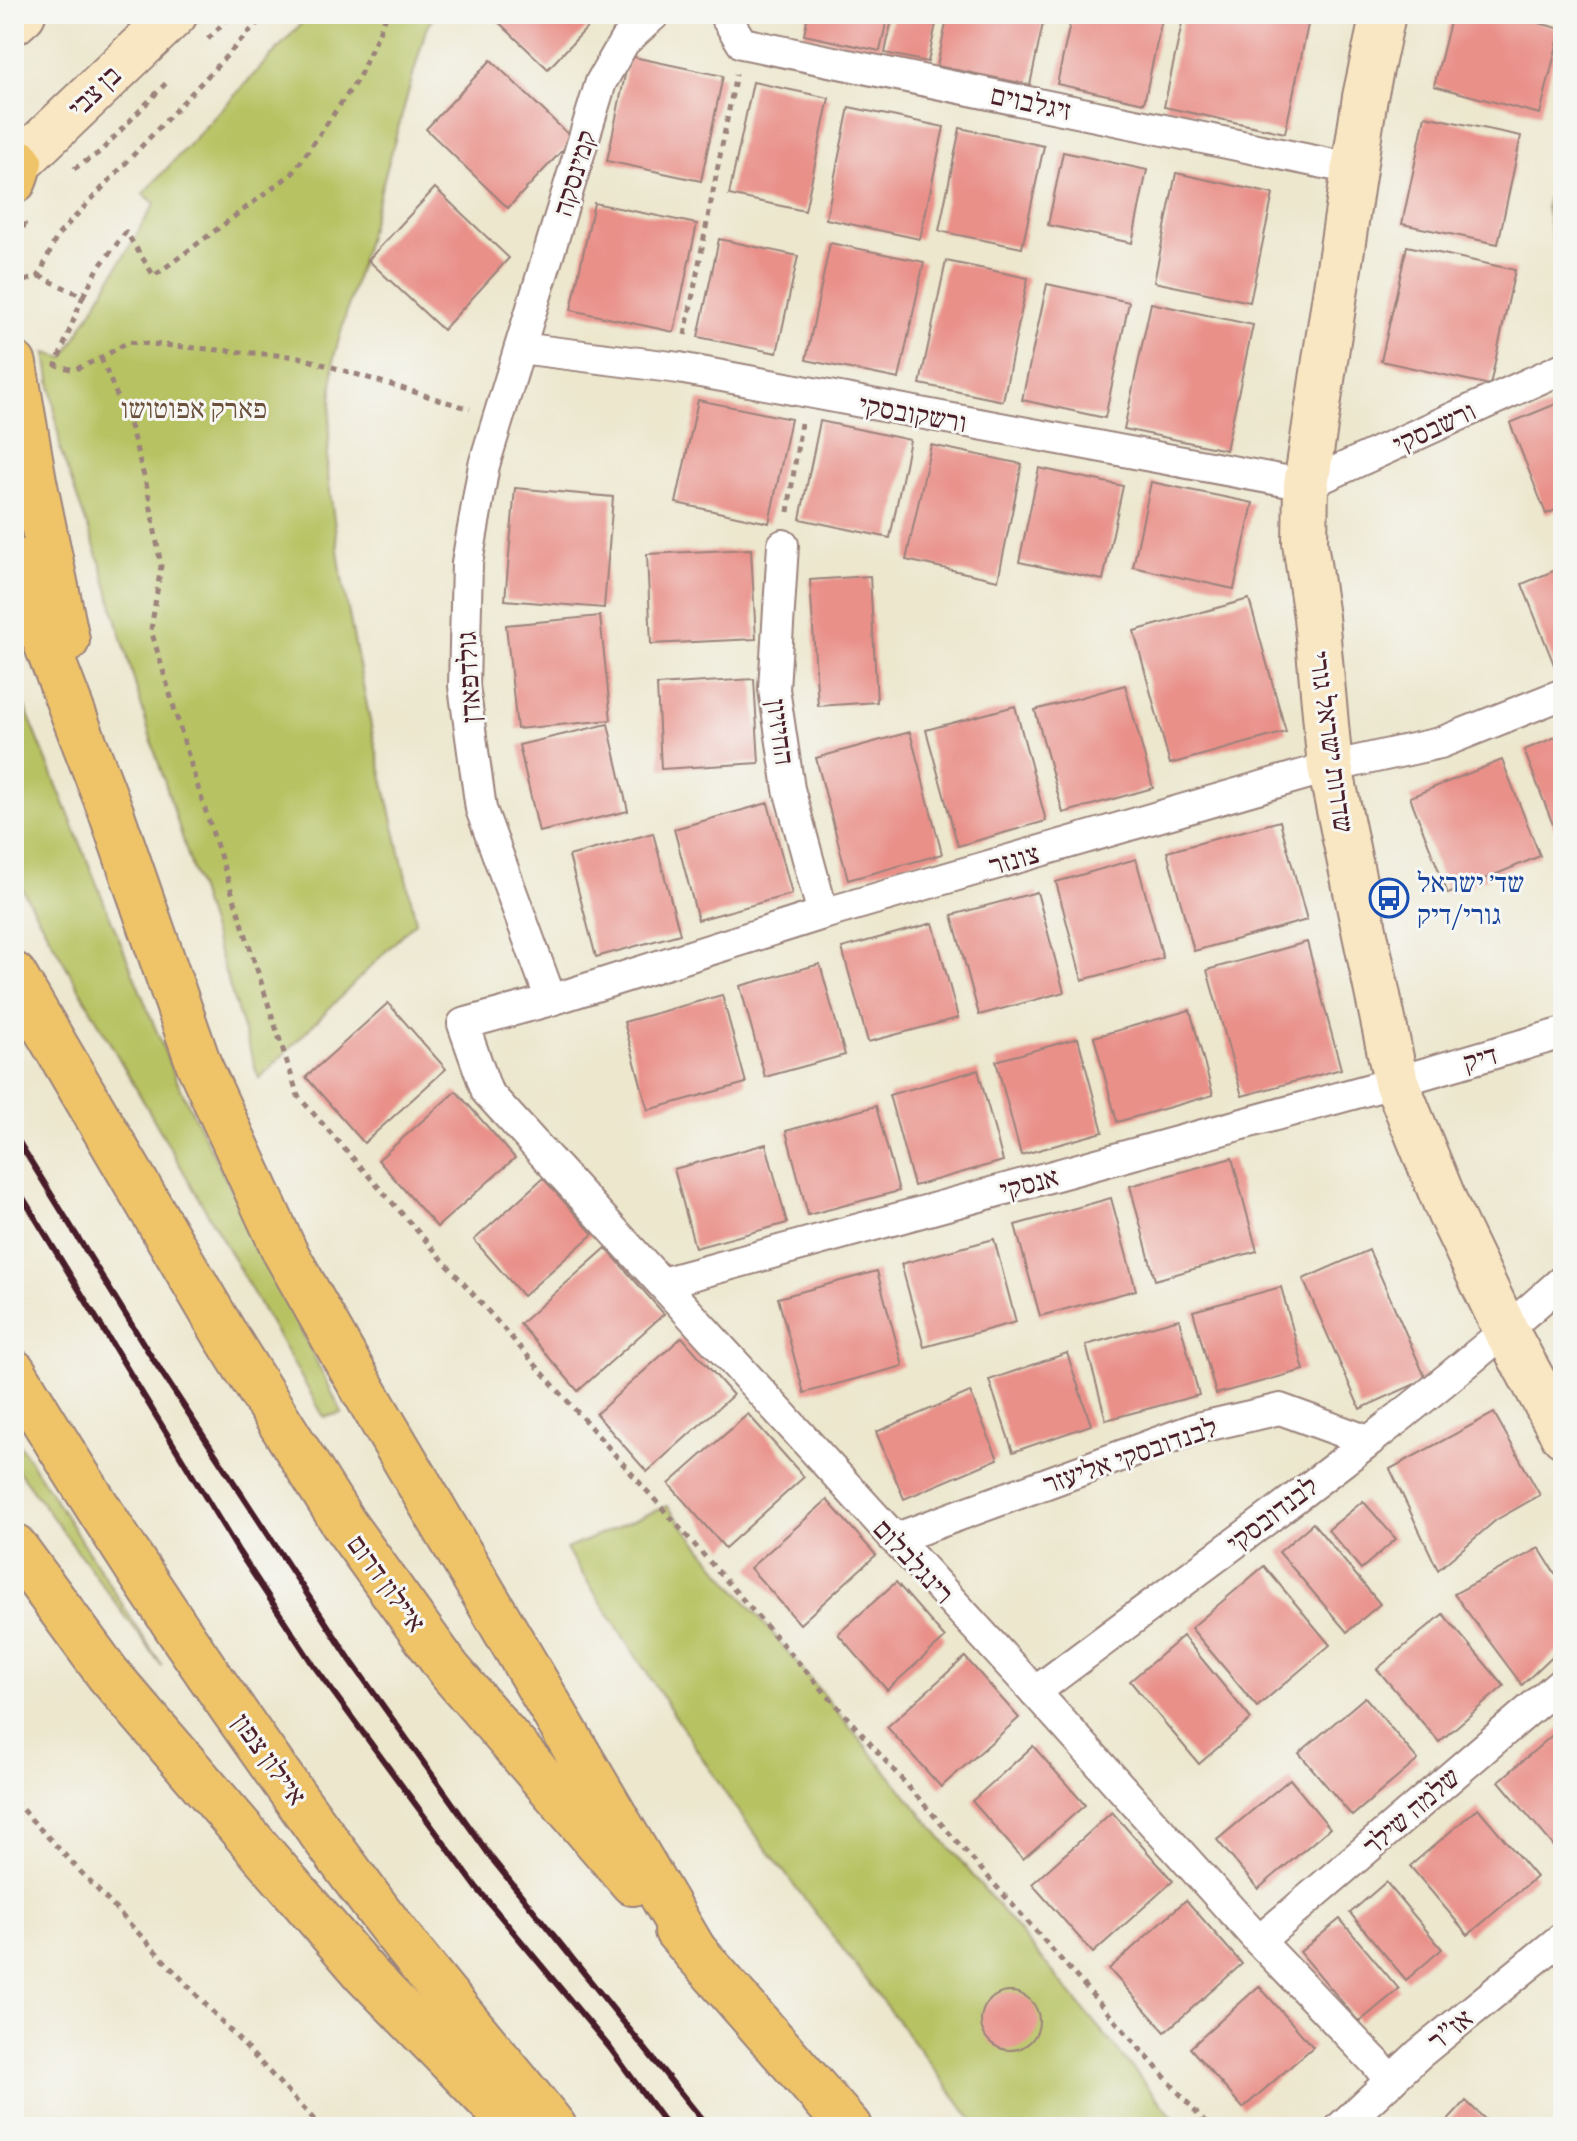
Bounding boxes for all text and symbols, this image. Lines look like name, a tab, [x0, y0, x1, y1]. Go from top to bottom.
street label: בן צבי	[60, 58, 132, 129]
street label: זיגלבוים	[986, 77, 1074, 133]
street label: קמינסקה	[545, 126, 609, 222]
street label: ורשקובסקי	[855, 387, 970, 445]
park label: פארק אפוטושו	[121, 391, 267, 431]
street label: ורשבסקי	[1387, 393, 1483, 466]
street label: גולדפאדן	[449, 630, 493, 724]
street label: שדרות ישראל גורי	[1296, 649, 1362, 836]
street label: החיזיון	[754, 697, 802, 768]
street label: צונזר	[985, 836, 1045, 888]
place label: שד׳ ישראל גורי/דיק	[1417, 865, 1524, 937]
bus stop icon: שד׳ ישראל גורי/דיק	[1368, 877, 1410, 919]
street label: דיק	[1459, 1037, 1503, 1085]
street label: אנסקי	[996, 1159, 1064, 1213]
street label: לבנדובסקי אליעזר	[1038, 1409, 1224, 1506]
street label: לבנדובסקי	[1219, 1468, 1328, 1564]
street label: רינגלבלום	[862, 1512, 962, 1614]
street label: איילון דרום	[335, 1528, 434, 1642]
street label: איילון צפון	[220, 1706, 315, 1815]
street label: שלמה שילר	[1356, 1760, 1470, 1867]
street label: אז"ר	[1421, 2001, 1483, 2062]

